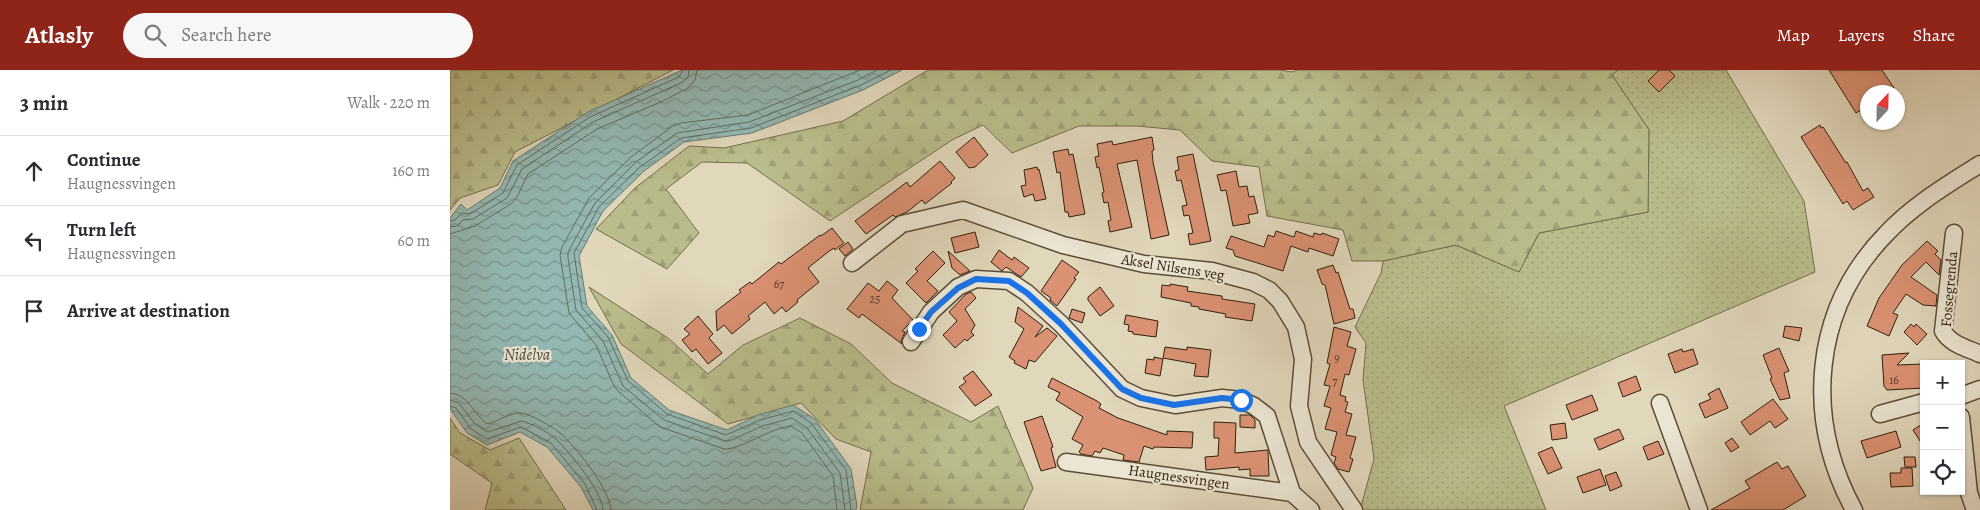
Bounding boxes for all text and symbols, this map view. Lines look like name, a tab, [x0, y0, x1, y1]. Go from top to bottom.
search box	[123, 13, 473, 58]
text: Atlasly	[25, 19, 93, 51]
icon: search	[141, 21, 169, 49]
text: Search here	[181, 22, 272, 48]
text: Map	[1777, 23, 1810, 47]
text: Layers	[1838, 23, 1885, 47]
text: Share	[1913, 23, 1955, 47]
north arrow	[1860, 85, 1905, 130]
text: 3 min	[20, 89, 68, 117]
text: Walk · 220 m	[347, 92, 430, 114]
text: Continue	[67, 147, 141, 173]
icon: ahead	[20, 157, 48, 185]
text: 160 m	[392, 160, 430, 182]
text: Haugnessvingen	[67, 173, 176, 195]
text: Turn left	[67, 217, 136, 243]
icon: left	[20, 227, 48, 255]
text: 60 m	[398, 230, 430, 252]
text: Haugnessvingen	[67, 243, 176, 265]
street label: Aksel Nilsens veg	[1119, 249, 1227, 285]
street label: Fossegrenda	[1936, 250, 1962, 328]
house number: 67	[774, 276, 785, 292]
house number: 25	[870, 291, 880, 307]
icon: arrive	[20, 297, 48, 325]
text: Arrive at destination	[67, 298, 230, 324]
route end	[908, 318, 931, 341]
water label: Nidelva	[504, 344, 551, 366]
house number: 9	[1334, 350, 1340, 366]
map controls	[1920, 360, 1965, 495]
button: +	[1920, 360, 1965, 405]
house number: 16	[1889, 372, 1899, 388]
house number: 7	[1332, 373, 1338, 389]
route start	[1230, 389, 1253, 412]
button: −	[1920, 405, 1965, 450]
button: locate	[1920, 450, 1965, 495]
street label: Haugnessvingen	[1127, 460, 1231, 494]

